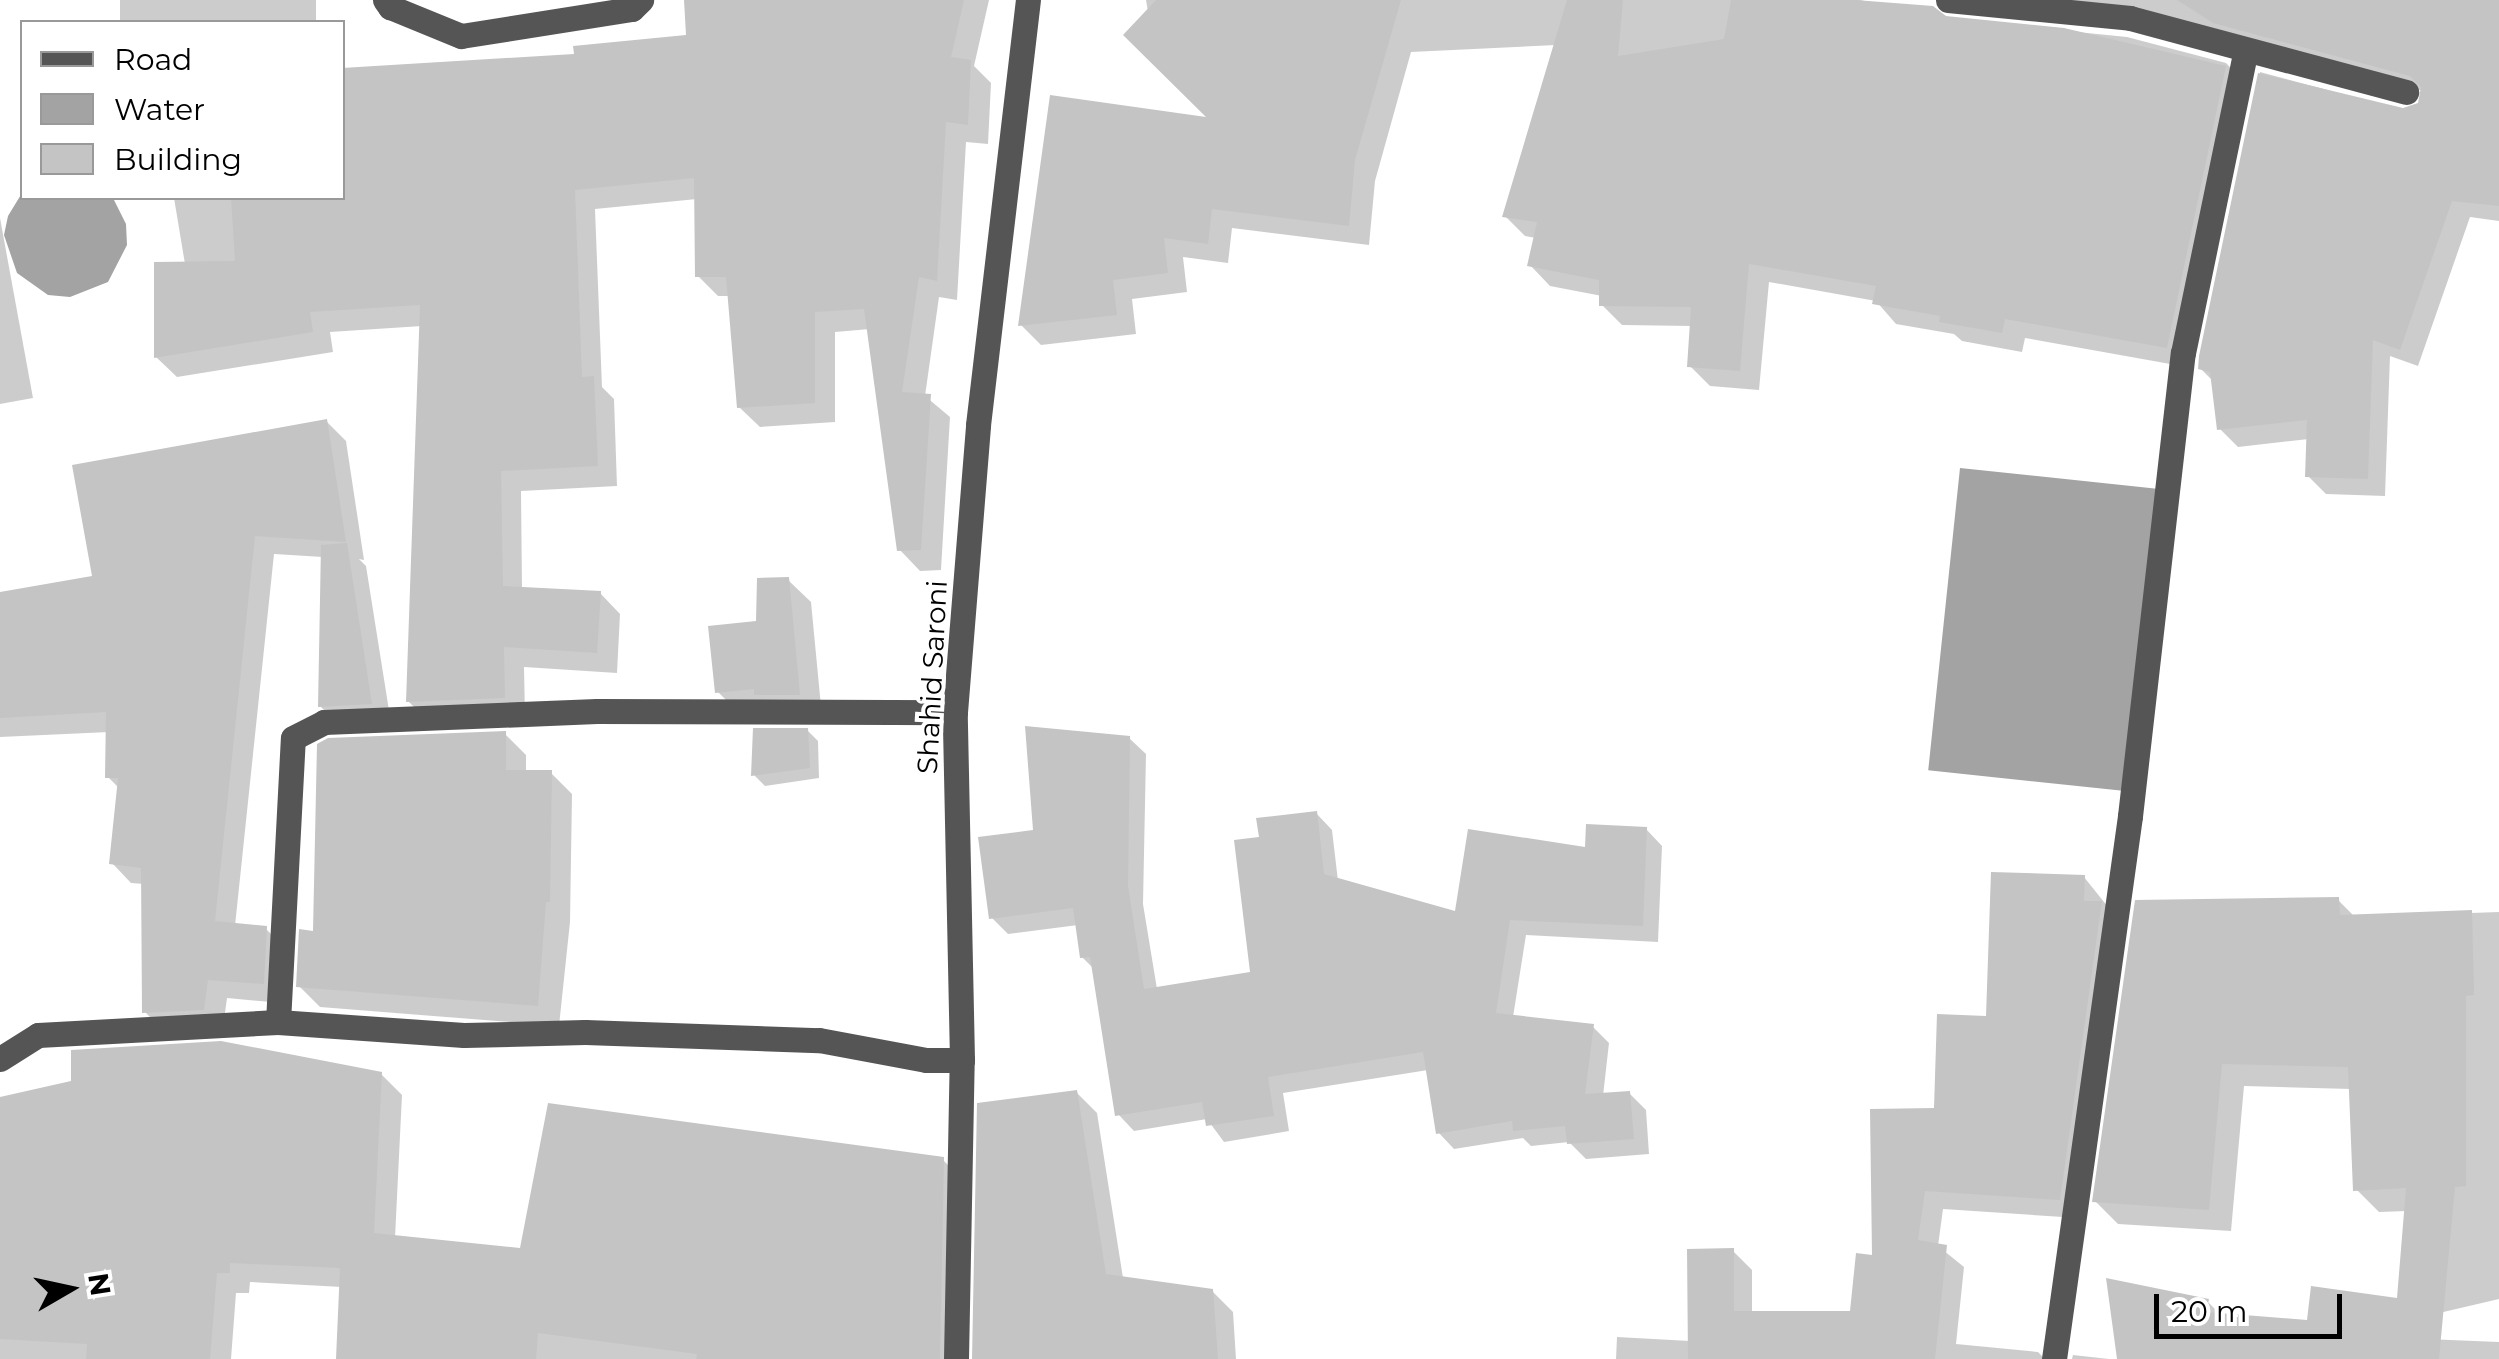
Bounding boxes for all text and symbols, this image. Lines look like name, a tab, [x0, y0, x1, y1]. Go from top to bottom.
legend	[20, 20, 345, 200]
text: Road	[114, 41, 192, 78]
text: Water	[114, 91, 205, 128]
text: Building	[114, 141, 242, 178]
street label: Shahid Saroni	[910, 579, 954, 775]
north arrow	[20, 1239, 120, 1339]
text: N	[81, 1270, 118, 1298]
scale bar	[2159, 1274, 2346, 1336]
text: 20 m	[2171, 1293, 2248, 1330]

